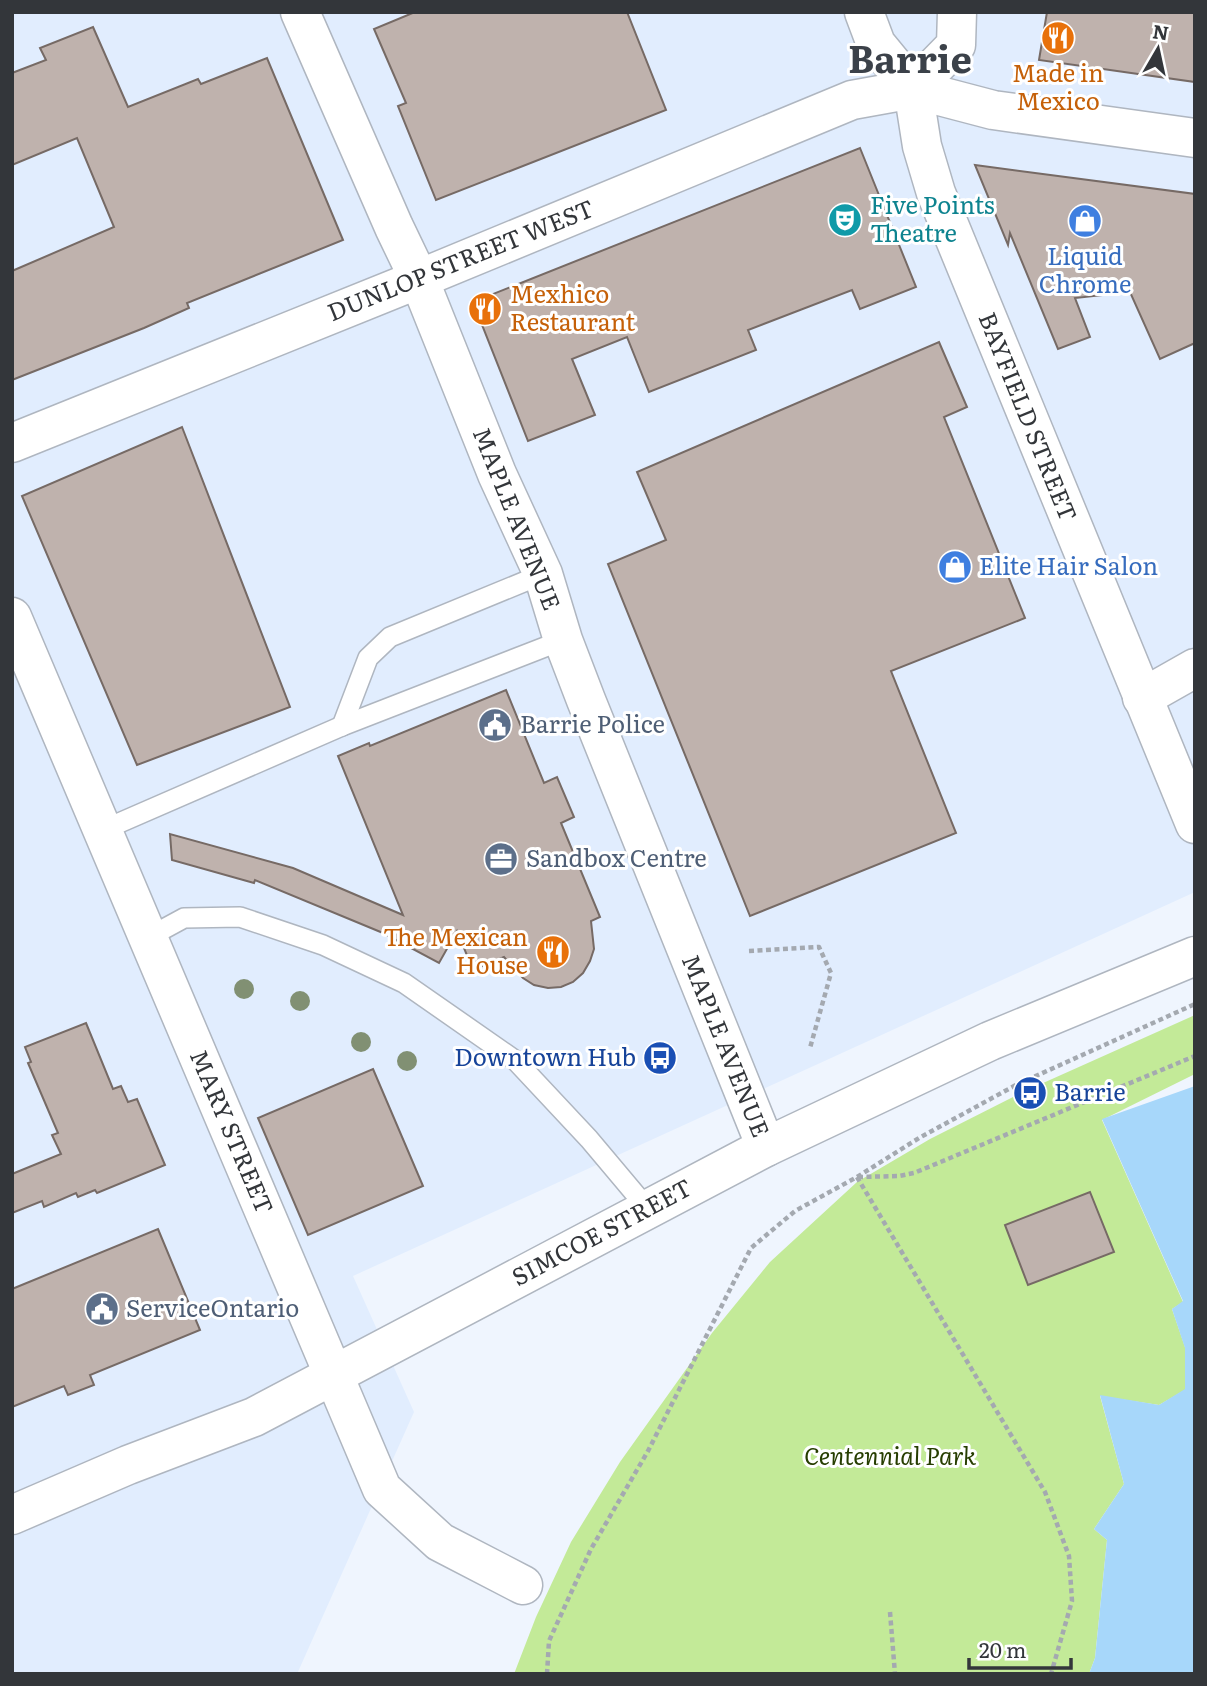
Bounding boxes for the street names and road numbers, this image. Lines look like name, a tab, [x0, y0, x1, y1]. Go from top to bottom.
street label: DUNLOP STREET WEST	[322, 189, 599, 328]
street label: BAYFIELD STREET	[971, 306, 1087, 526]
street label: MAPLE AVENUE	[466, 421, 571, 615]
street label: MAPLE AVENUE	[675, 948, 780, 1142]
street label: MARY STREET	[183, 1043, 284, 1219]
street label: SIMCOE STREET	[505, 1169, 697, 1293]

